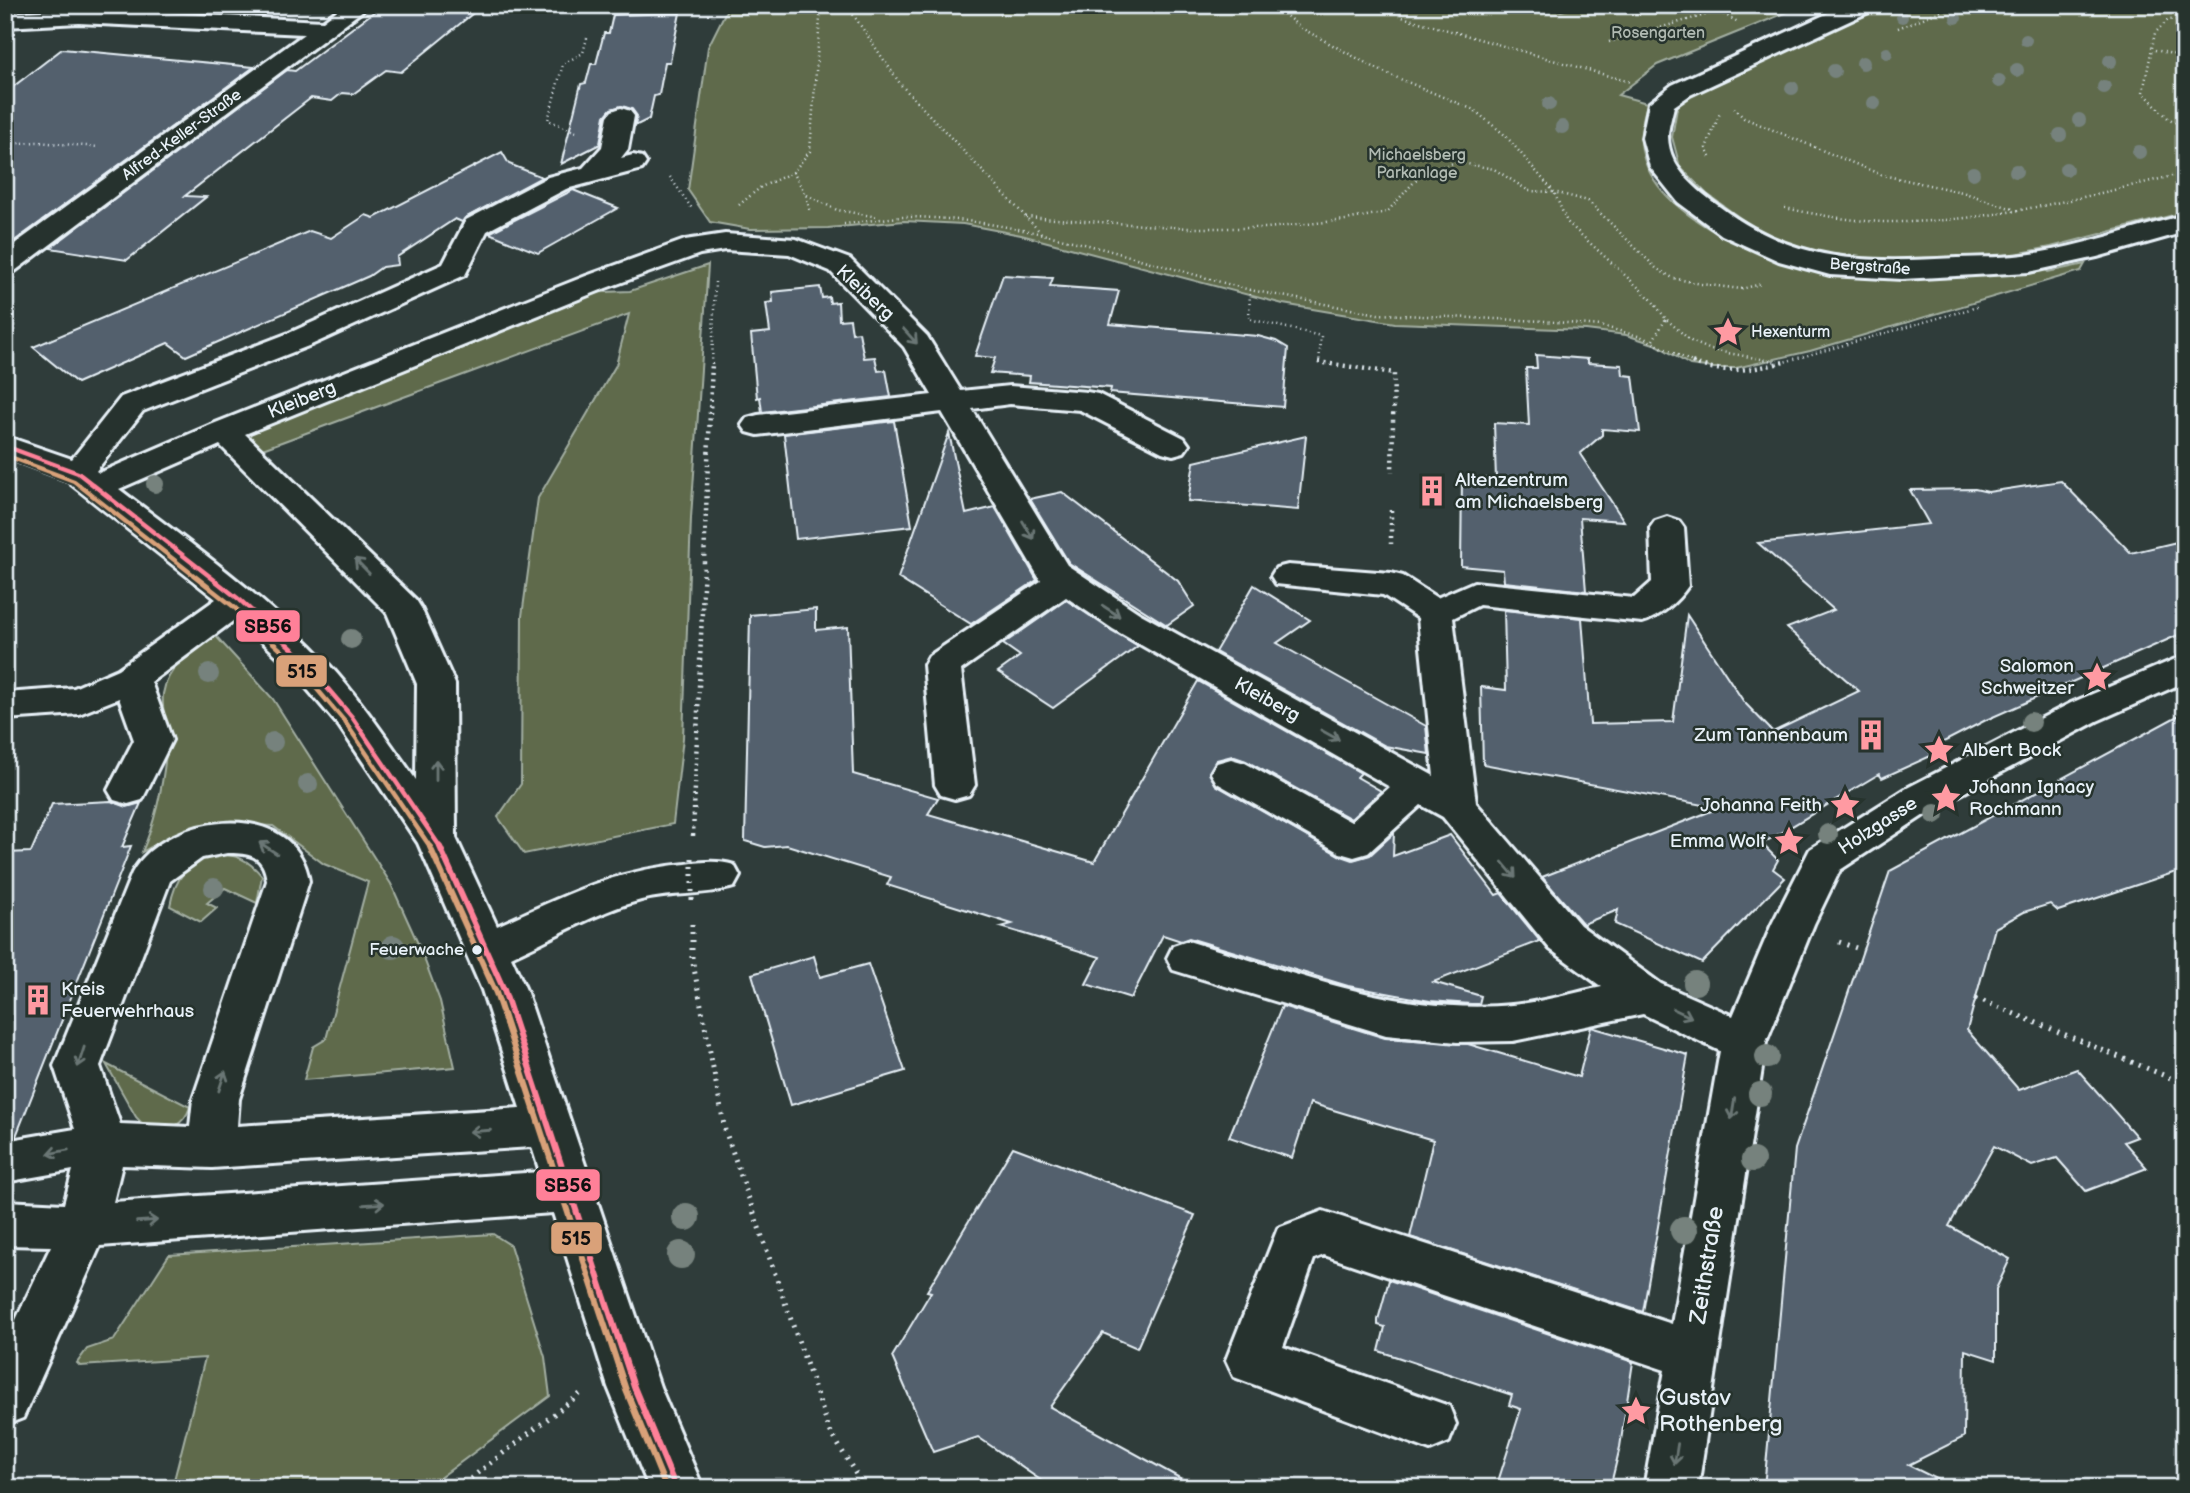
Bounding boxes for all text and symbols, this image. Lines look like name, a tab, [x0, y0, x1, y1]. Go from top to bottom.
park label: Rosengarten	[1611, 24, 1705, 43]
street label: Alfred-Keller-Straße	[119, 85, 246, 185]
park label: Michaelsberg Parkanlage	[1368, 146, 1466, 183]
street label: Bergstraße	[1829, 255, 1912, 279]
street label: Kleiberg	[831, 260, 899, 326]
place icon: Hexenturm	[1711, 315, 1745, 349]
place label: Hexenturm	[1751, 323, 1830, 342]
one-way arrow	[902, 327, 918, 345]
street label: Kleiberg	[265, 376, 339, 424]
place label: Altenzentrum am Michaelsberg	[1455, 469, 1603, 514]
building icon: Altenzentrum am Michaelsberg	[1415, 474, 1449, 508]
one-way arrow	[1022, 520, 1036, 540]
one-way arrow	[354, 558, 371, 575]
one-way arrow	[1100, 604, 1120, 618]
line badge: SB56	[235, 609, 301, 643]
text: SB56	[244, 616, 292, 639]
line badge: 515	[275, 654, 328, 688]
place label: Salomon Schweitzer	[1981, 655, 2075, 700]
place icon: Salomon Schweitzer	[2080, 660, 2114, 694]
text: 515	[287, 661, 317, 684]
street label: Kleiberg	[1230, 673, 1304, 727]
building icon: Zum Tannenbaum	[1854, 718, 1888, 752]
place label: Zum Tannenbaum	[1693, 724, 1848, 747]
one-way arrow	[1319, 728, 1339, 742]
place icon: Albert Bock	[1922, 733, 1956, 767]
place label: Albert Bock	[1962, 739, 2062, 762]
one-way arrow	[429, 759, 443, 782]
place label: Johann Ignacy Rochmann	[1969, 776, 2094, 821]
place icon: Johann Ignacy Rochmann	[1929, 781, 1963, 815]
place icon: Johanna Feith	[1828, 788, 1862, 822]
street label: Holzgasse	[1834, 792, 1922, 860]
place label: Johanna Feith	[1700, 794, 1822, 817]
place icon: Emma Wolf	[1772, 824, 1806, 858]
place label: Emma Wolf	[1670, 830, 1766, 853]
one-way arrow	[259, 841, 278, 856]
one-way arrow	[1501, 860, 1517, 878]
place label: Feuerwache	[369, 940, 464, 960]
marker: Feuerwache	[470, 943, 484, 957]
place label: Kreis Feuerwehrhaus	[61, 978, 194, 1023]
building icon: Kreis Feuerwehrhaus	[21, 983, 55, 1017]
one-way arrow	[1671, 1006, 1692, 1020]
one-way arrow	[74, 1046, 86, 1068]
one-way arrow	[217, 1071, 229, 1093]
one-way arrow	[1726, 1097, 1739, 1120]
one-way arrow	[469, 1124, 492, 1137]
one-way arrow	[47, 1146, 70, 1159]
line badge: SB56	[535, 1168, 601, 1202]
text: SB56	[544, 1175, 592, 1198]
one-way arrow	[362, 1198, 385, 1211]
street label: Zeithstraße	[1684, 1204, 1730, 1327]
one-way arrow	[135, 1214, 158, 1227]
line badge: 515	[550, 1221, 603, 1255]
text: 515	[561, 1228, 591, 1251]
place label: Gustav Rothenberg	[1659, 1384, 1782, 1438]
place icon: Gustav Rothenberg	[1619, 1394, 1653, 1428]
one-way arrow	[1669, 1442, 1682, 1465]

